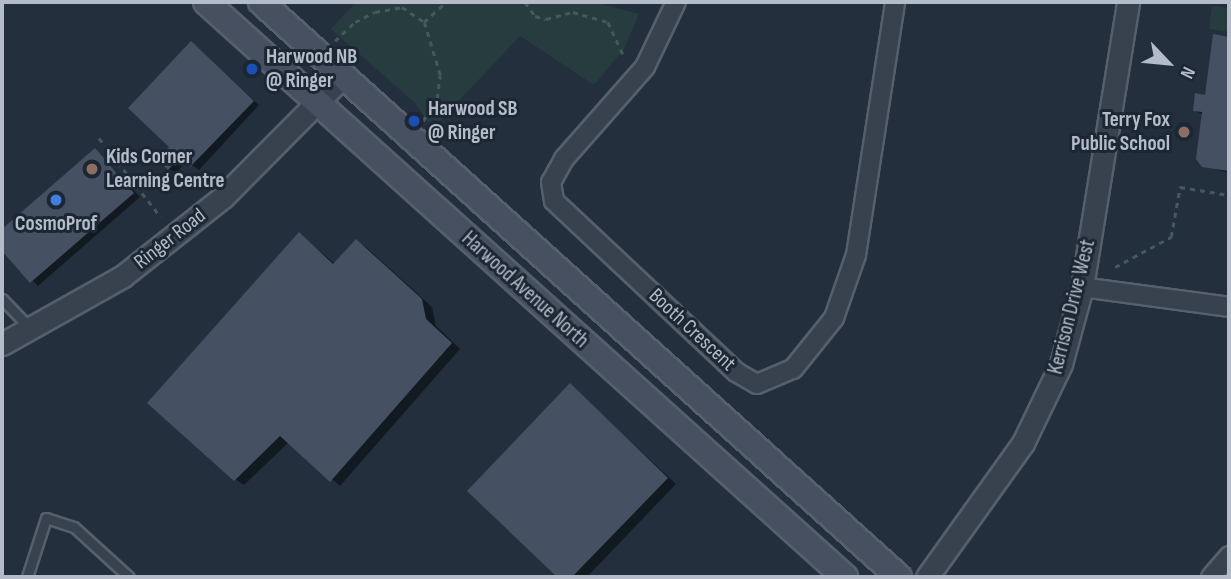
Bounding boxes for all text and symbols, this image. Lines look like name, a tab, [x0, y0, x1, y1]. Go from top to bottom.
north arrow	[1133, 28, 1203, 98]
place label: Harwood NB @ Ringer	[266, 44, 357, 94]
marker: Harwood NB @ Ringer	[244, 61, 260, 77]
text: N	[1175, 63, 1200, 82]
place label: Harwood SB @ Ringer	[428, 96, 517, 146]
place label: Terry Fox Public School	[1071, 107, 1170, 157]
marker: Harwood SB @ Ringer	[406, 113, 422, 129]
marker: Terry Fox Public School	[1176, 124, 1192, 140]
place label: Kids Corner Learning Centre	[106, 144, 224, 194]
marker: Kids Corner Learning Centre	[84, 161, 100, 177]
marker: CosmoProf	[48, 192, 64, 208]
street label: Ringer Road	[129, 203, 211, 275]
place label: CosmoProf	[15, 211, 97, 237]
street label: Harwood Avenue North	[456, 226, 594, 354]
street label: Kerrison Drive West	[1043, 237, 1101, 377]
street label: Booth Crescent	[643, 283, 741, 377]

